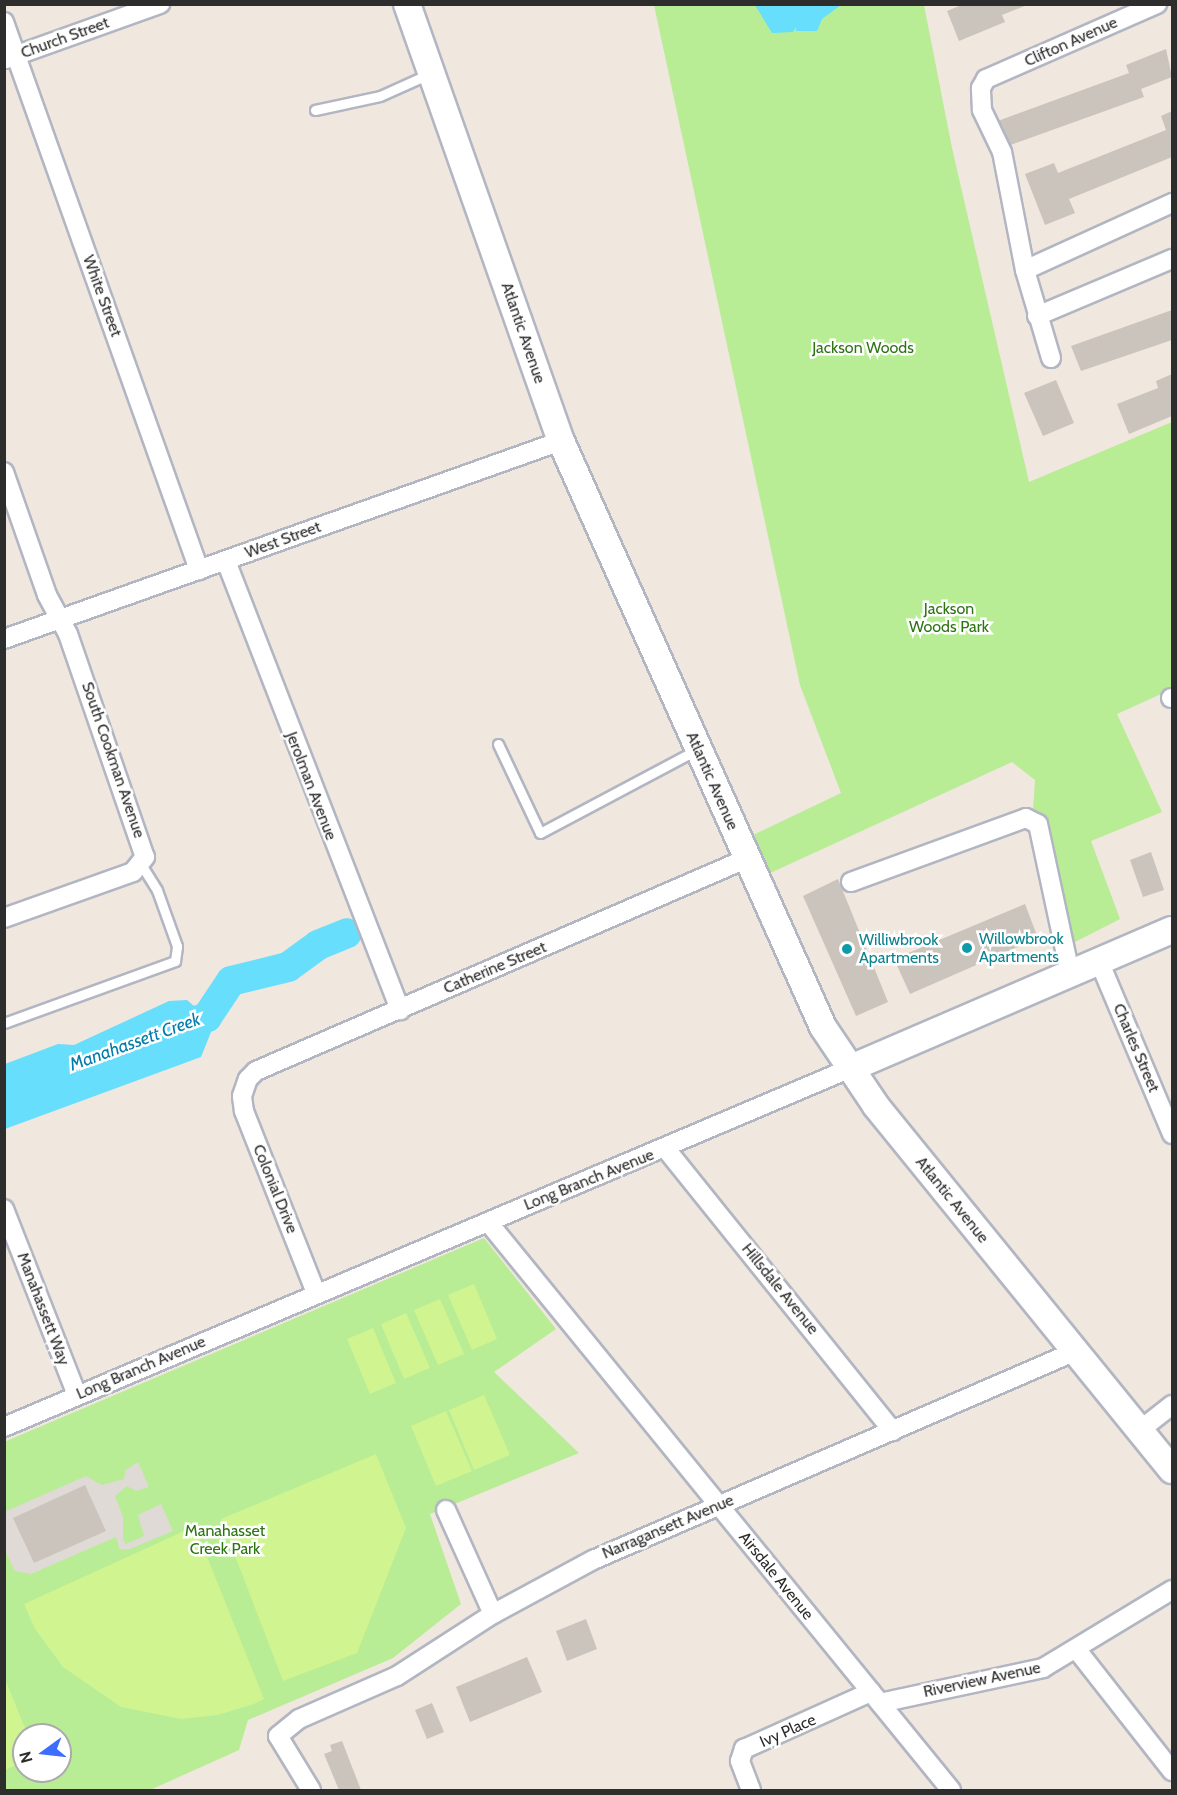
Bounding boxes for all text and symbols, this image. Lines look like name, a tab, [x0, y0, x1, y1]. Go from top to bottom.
street label: Church Street	[18, 13, 112, 63]
street label: Clifton Avenue	[1022, 13, 1120, 71]
street label: White Street	[78, 253, 126, 339]
street label: Atlantic Avenue	[497, 280, 549, 386]
park label: Jackson Woods	[812, 338, 914, 358]
street label: West Street	[242, 517, 324, 563]
park label: Jackson Woods Park	[909, 599, 989, 637]
street label: South Cookman Avenue	[77, 680, 149, 840]
street label: Jerolman Avenue	[282, 729, 340, 843]
street label: Atlantic Avenue	[682, 729, 742, 833]
place label: Willowbrook Apartments	[979, 929, 1064, 967]
place label: Williwbrook Apartments	[859, 930, 939, 968]
street label: Catherine Street	[441, 938, 549, 998]
marker: Willowbrook Apartments	[960, 941, 974, 955]
marker: Williwbrook Apartments	[840, 942, 854, 956]
street label: Charles Street	[1109, 1001, 1163, 1095]
water label: Manahassett Creek	[67, 1008, 203, 1076]
street label: Colonial Drive	[248, 1142, 302, 1236]
street label: Long Branch Avenue	[521, 1145, 657, 1215]
street label: Atlantic Avenue	[911, 1153, 993, 1247]
street label: Hillsdale Avenue	[737, 1240, 823, 1338]
street label: Manahassett Way	[13, 1250, 73, 1368]
street label: Long Branch Avenue	[74, 1332, 208, 1404]
street label: Narragansett Avenue	[599, 1491, 737, 1563]
park label: Manahasset Creek Park	[185, 1521, 265, 1559]
street label: Airsdale Avenue	[735, 1528, 817, 1624]
street label: Riverview Avenue	[922, 1658, 1042, 1702]
street label: Ivy Place	[757, 1710, 819, 1752]
north arrow	[12, 1723, 72, 1783]
text: N	[15, 1749, 37, 1765]

